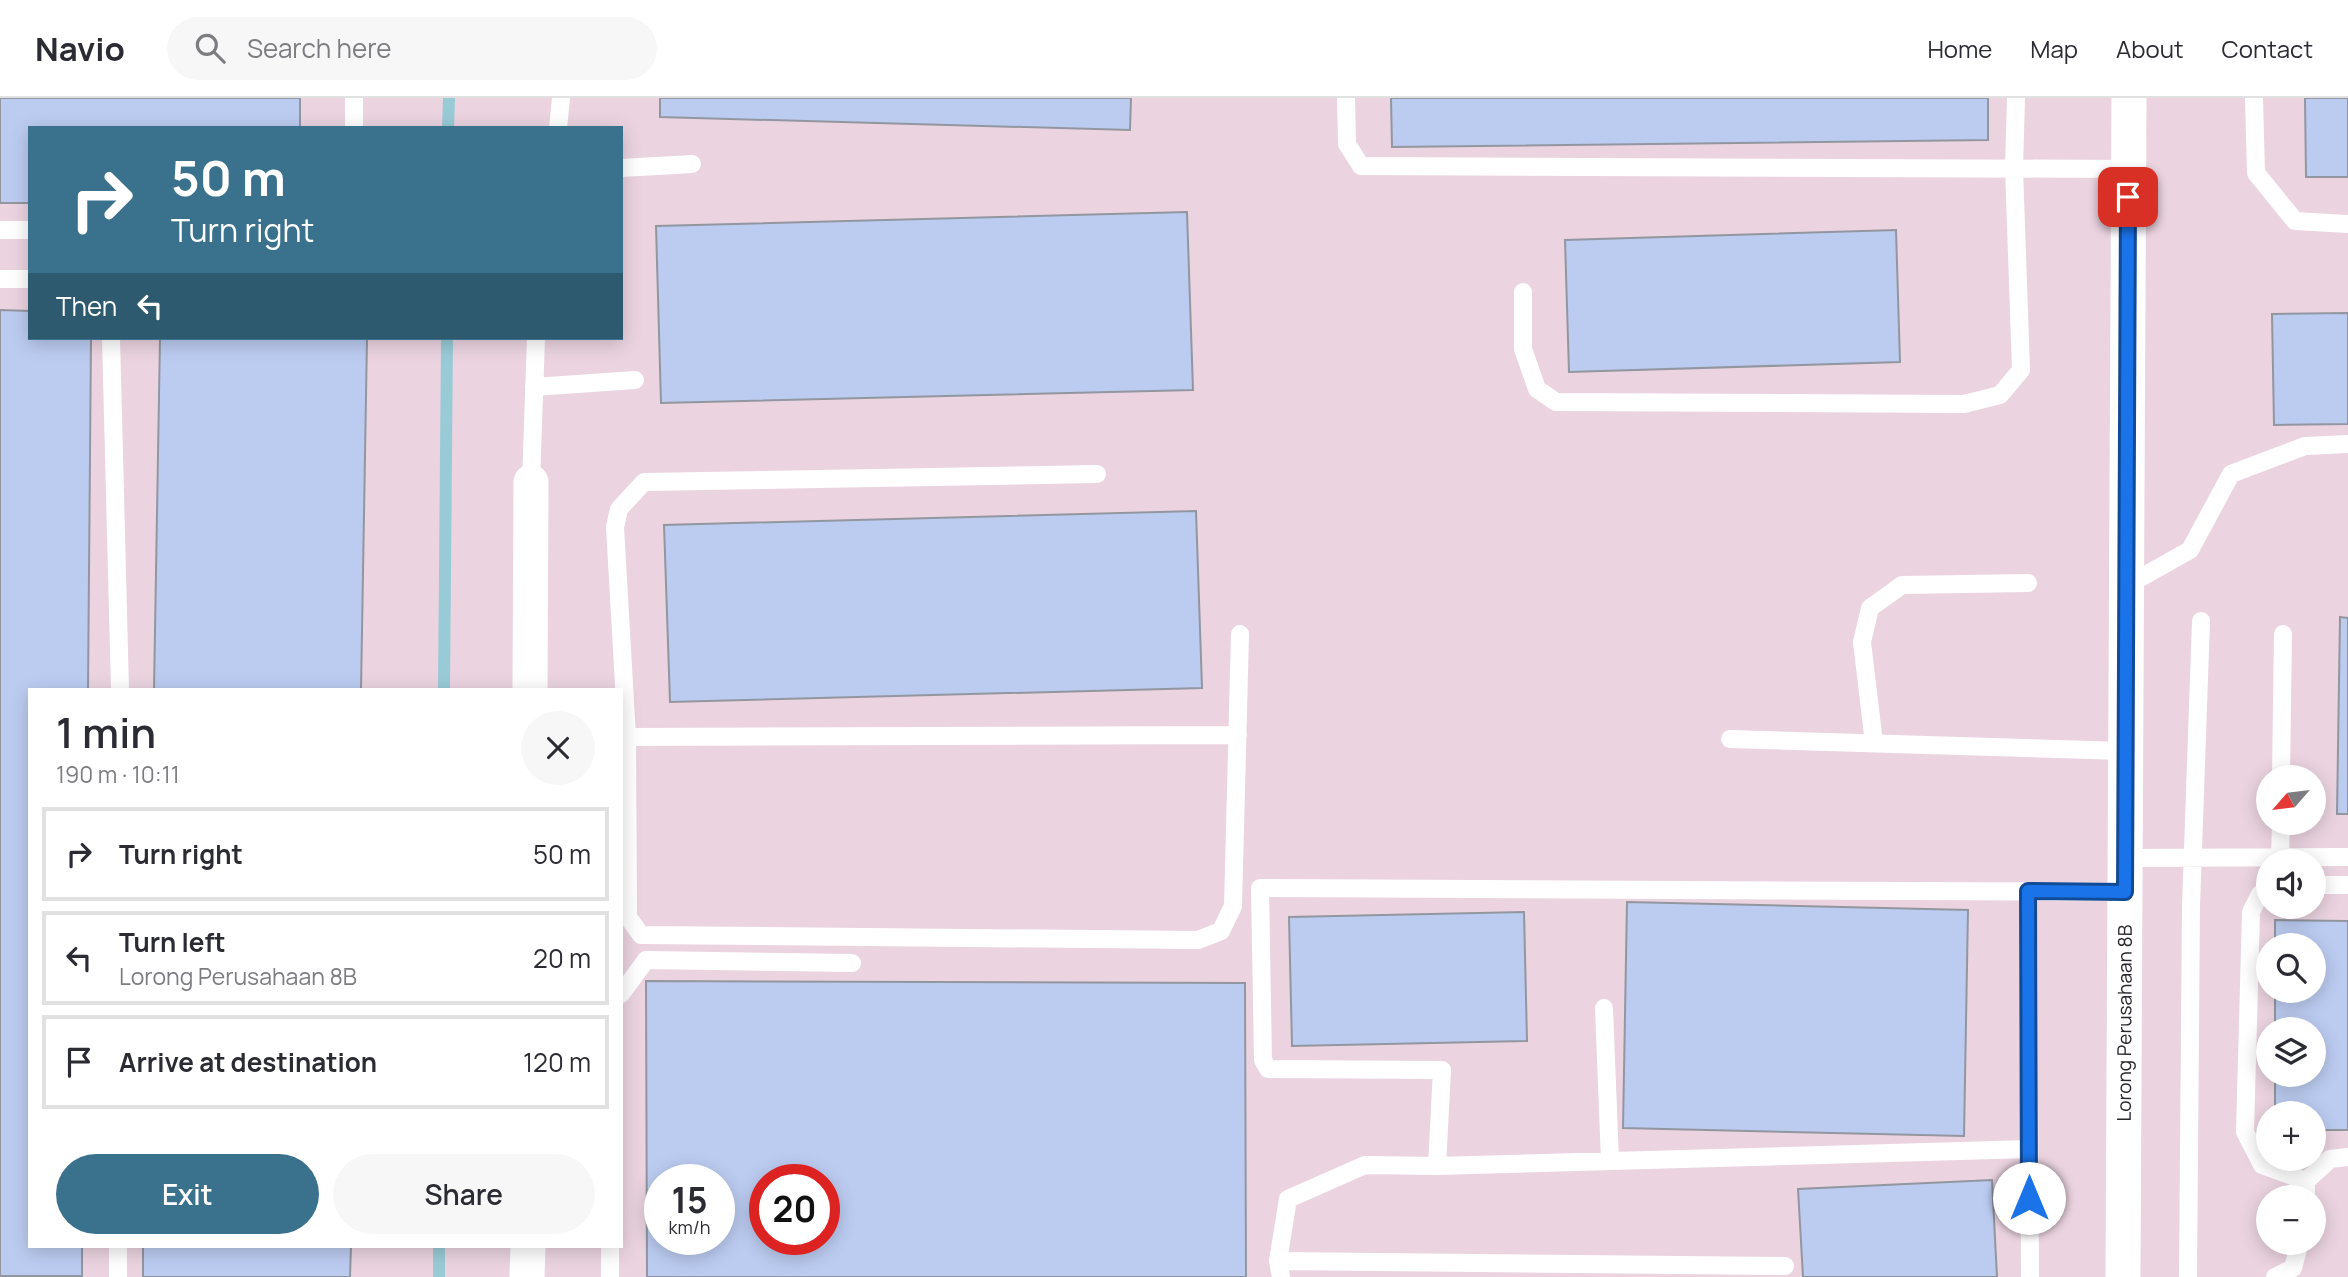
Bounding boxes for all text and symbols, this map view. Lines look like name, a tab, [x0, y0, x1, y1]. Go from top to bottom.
search box	[167, 17, 657, 80]
text: Navio	[35, 26, 125, 71]
icon: search	[191, 29, 229, 67]
text: Search here	[247, 30, 391, 66]
text: Home	[1927, 32, 1992, 65]
text: Map	[2030, 32, 2078, 65]
text: About	[2116, 32, 2184, 65]
text: Contact	[2222, 32, 2313, 65]
text: 50 m	[171, 144, 286, 211]
icon: right	[56, 154, 147, 245]
pin	[2098, 167, 2158, 227]
icon: arrive	[2109, 178, 2147, 216]
text: Turn right	[171, 208, 314, 252]
icon: left	[131, 287, 169, 325]
text: Then	[56, 288, 117, 324]
text: 1 min	[56, 703, 156, 761]
button: close	[521, 711, 595, 785]
text: 190 m · 10:11	[56, 758, 180, 790]
north arrow	[2256, 765, 2326, 835]
map controls	[2256, 765, 2326, 1255]
icon: right	[60, 835, 98, 873]
text: Turn right	[119, 836, 243, 872]
text: 50 m	[533, 836, 591, 872]
button: sound	[2256, 849, 2326, 919]
text: Turn left	[119, 924, 226, 960]
street label: Lorong Perusahaan 8B	[2111, 924, 2138, 1121]
button: search	[2256, 933, 2326, 1003]
icon: left	[60, 939, 98, 977]
text: 20 m	[533, 940, 591, 976]
text: Lorong Perusahaan 8B	[119, 960, 357, 992]
button: layers	[2256, 1017, 2326, 1087]
icon: arrive	[60, 1043, 98, 1081]
text: Arrive at destination	[119, 1044, 377, 1080]
text: 120 m	[523, 1044, 591, 1080]
button: +	[2256, 1101, 2326, 1171]
button: Exit	[56, 1154, 319, 1234]
button: Share	[333, 1154, 595, 1234]
position arrow	[1992, 1161, 2066, 1235]
speed limit sign: 20	[749, 1164, 840, 1255]
text: 15	[672, 1176, 707, 1224]
button: −	[2256, 1185, 2326, 1255]
text: km/h	[669, 1215, 710, 1239]

